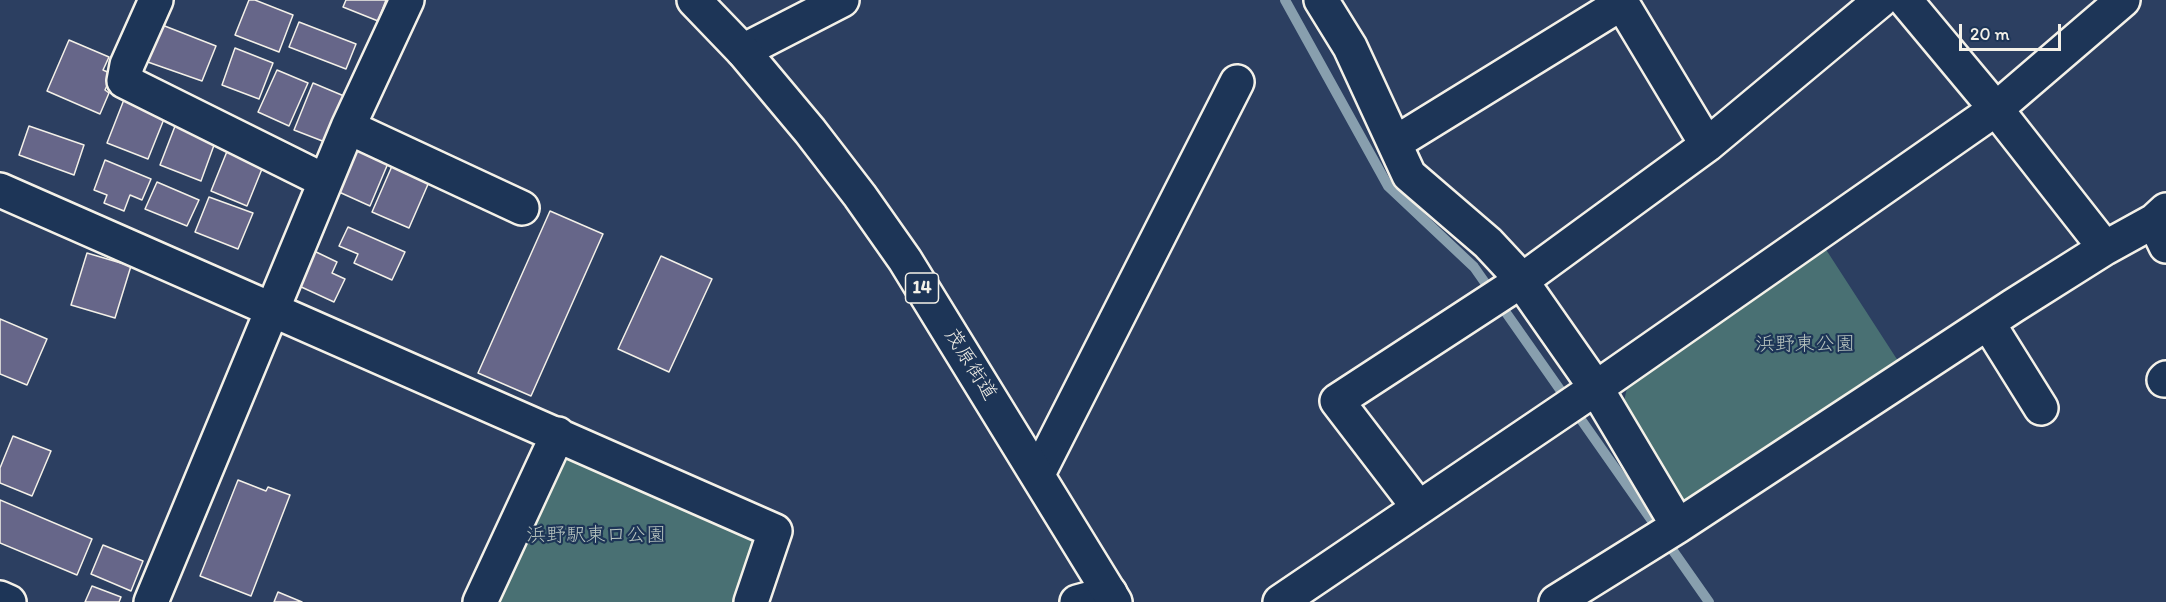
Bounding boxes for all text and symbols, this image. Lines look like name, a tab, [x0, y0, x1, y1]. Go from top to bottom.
scale bar	[1962, 12, 2064, 50]
text: 20 m	[1970, 23, 2010, 45]
road number: 14	[906, 273, 938, 303]
street label: 茂原街道	[939, 325, 1001, 405]
park label: 浜野東公園	[1755, 333, 1855, 357]
park label: 浜野駅東口公園	[526, 524, 666, 548]

